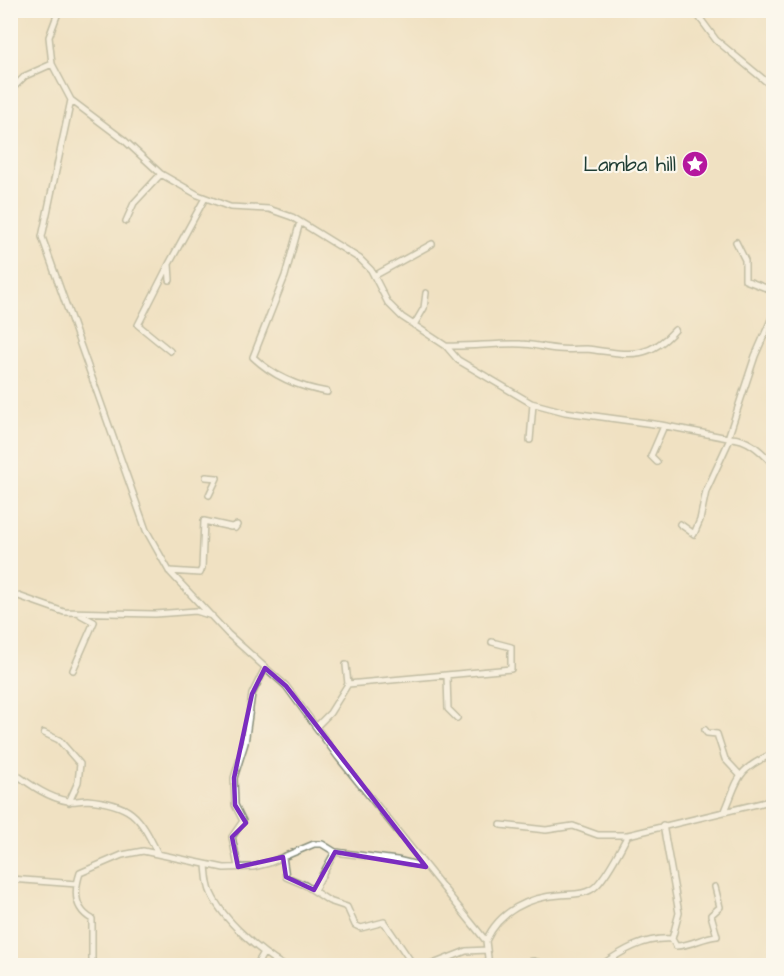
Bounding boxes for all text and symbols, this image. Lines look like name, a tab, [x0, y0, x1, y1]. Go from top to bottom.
place icon: Lamba hill	[680, 149, 710, 179]
place label: Lamba hill	[583, 150, 676, 179]

